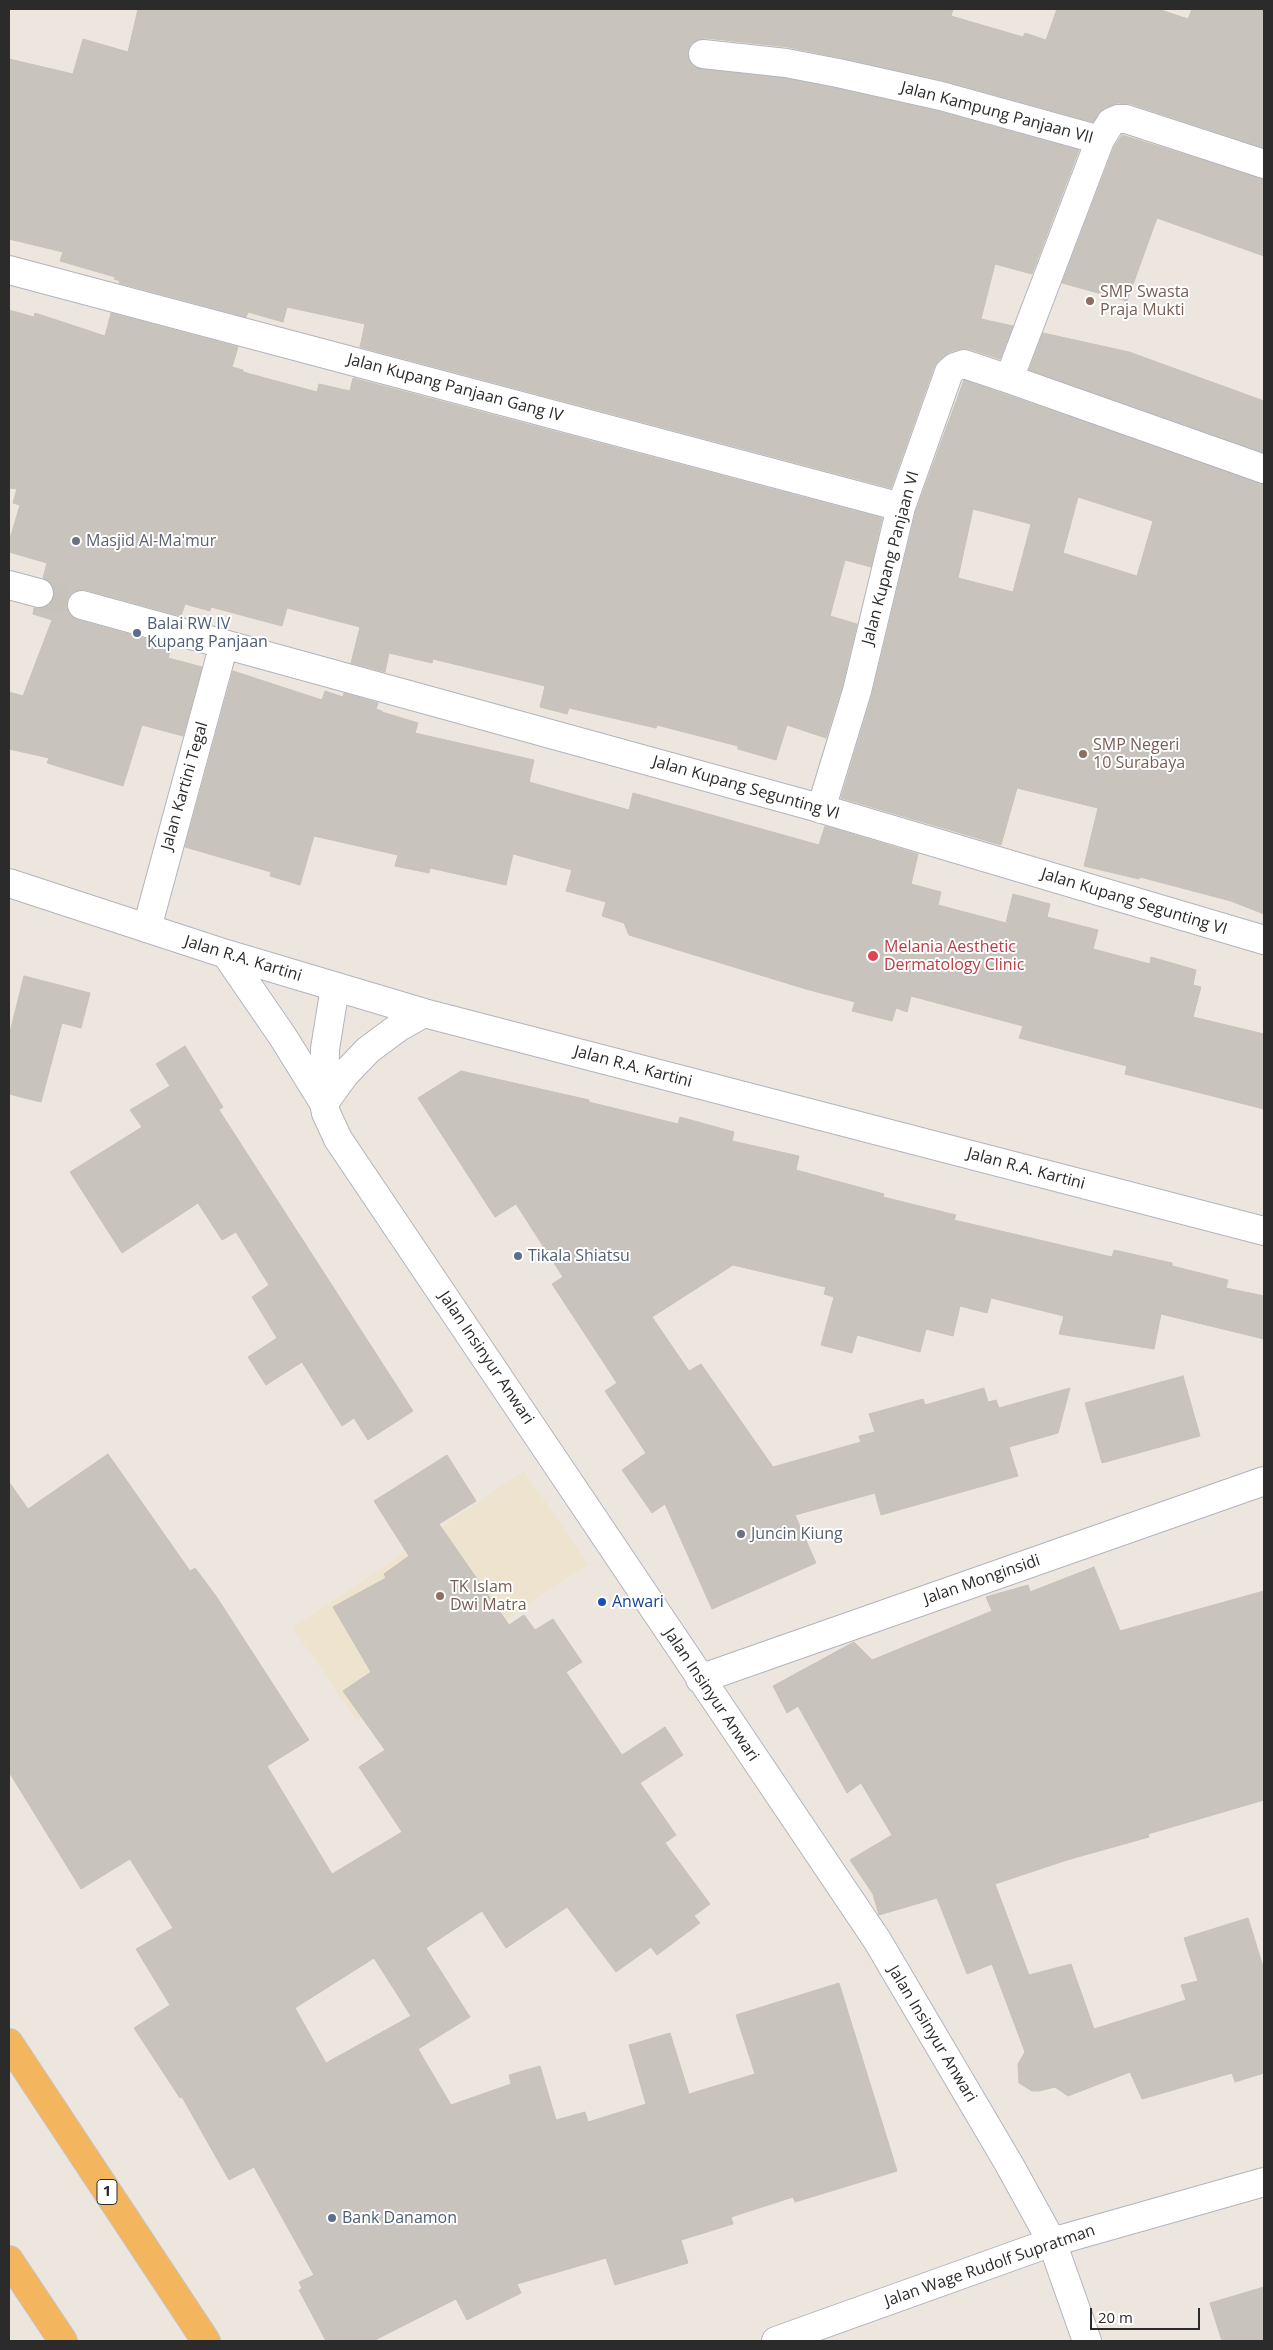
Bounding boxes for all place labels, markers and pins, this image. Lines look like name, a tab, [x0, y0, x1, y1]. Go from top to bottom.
place label: SMP Swasta Praja Mukti	[1100, 282, 1189, 320]
marker: SMP Swasta Praja Mukti	[1084, 295, 1096, 307]
place label: Masjid Al-Ma'mur	[86, 531, 216, 551]
marker: Masjid Al-Ma'mur	[70, 535, 82, 547]
place label: Balai RW IV Kupang Panjaan	[147, 614, 268, 652]
marker: Balai RW IV Kupang Panjaan	[131, 627, 143, 639]
place label: SMP Negeri 10 Surabaya	[1093, 735, 1185, 773]
marker: SMP Negeri 10 Surabaya	[1077, 748, 1089, 760]
place label: Melania Aesthetic Dermatology Clinic	[884, 937, 1024, 975]
marker: Melania Aesthetic Dermatology Clinic	[866, 949, 880, 963]
place label: Tikala Shiatsu	[528, 1246, 630, 1266]
marker: Tikala Shiatsu	[512, 1250, 524, 1262]
place label: Juncin Kiung	[751, 1524, 843, 1544]
marker: Juncin Kiung	[735, 1528, 747, 1540]
place label: TK Islam Dwi Matra	[450, 1577, 527, 1615]
marker: TK Islam Dwi Matra	[434, 1590, 446, 1602]
place label: Anwari	[612, 1592, 664, 1612]
marker: Anwari	[596, 1596, 608, 1608]
place label: Bank Danamon	[342, 2208, 457, 2228]
marker: Bank Danamon	[326, 2212, 338, 2224]

